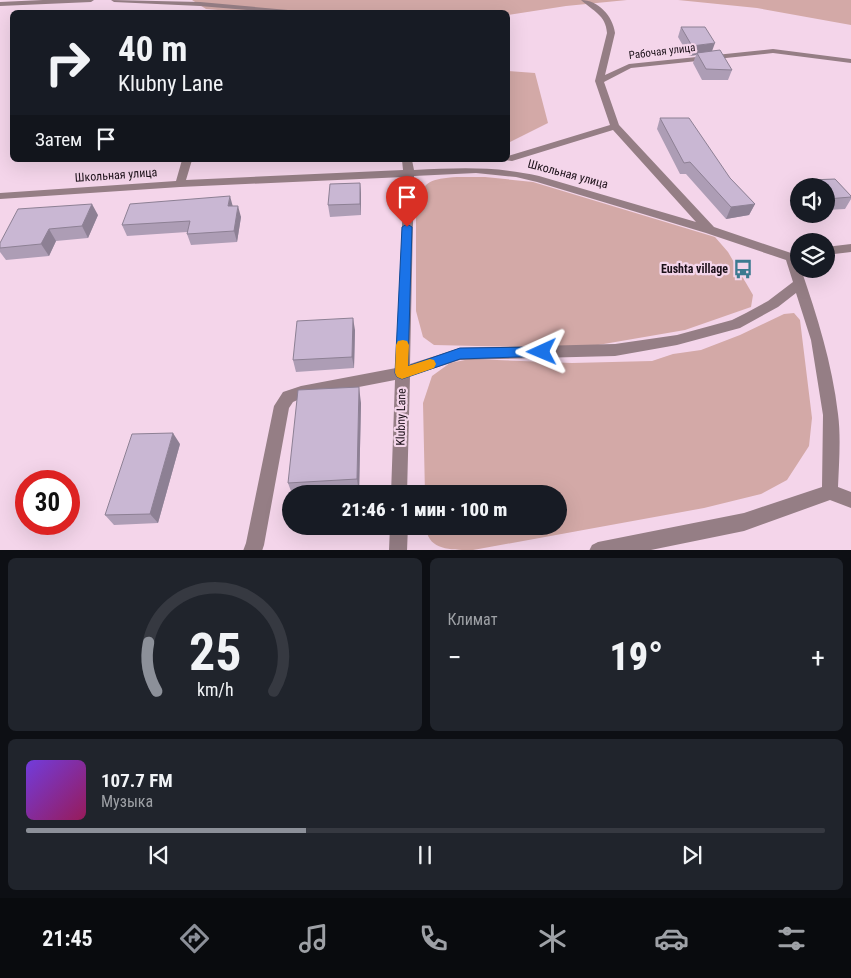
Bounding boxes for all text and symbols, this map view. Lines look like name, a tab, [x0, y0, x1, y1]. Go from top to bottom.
text: 40 m	[118, 29, 187, 70]
icon: right	[35, 30, 100, 95]
street label: Рабочая улица	[628, 41, 696, 62]
text: Klubny Lane	[118, 71, 223, 96]
icon: arrive	[92, 125, 120, 153]
text: Затем	[35, 128, 82, 151]
street label: Школьная улица	[526, 157, 610, 192]
street label: Школьная улица	[74, 165, 158, 185]
pin	[386, 176, 428, 227]
map controls	[790, 178, 835, 278]
button: sound	[790, 178, 835, 223]
icon: arrive	[393, 183, 421, 211]
button: layers	[790, 233, 835, 278]
bus stop icon: Eushta village	[732, 258, 754, 280]
place label: Eushta village	[661, 262, 728, 276]
position arrow	[515, 325, 567, 377]
street label: Klubny Lane	[393, 388, 409, 446]
speed limit sign: 30	[15, 470, 80, 535]
text: 21:46 · 1 мин · 100 m	[342, 498, 507, 521]
text: Климат	[448, 610, 497, 629]
text: 25	[188, 622, 241, 683]
text: 19°	[610, 635, 663, 679]
text: −	[448, 641, 462, 674]
text: +	[811, 641, 825, 674]
text: km/h	[196, 679, 233, 700]
text: 107.7 FM	[101, 769, 173, 792]
text: Музыка	[101, 792, 153, 811]
icon: previous	[145, 841, 173, 869]
icon: pause	[411, 841, 439, 869]
icon: next	[678, 841, 706, 869]
icon: directions	[177, 921, 212, 956]
icon: music	[296, 921, 331, 956]
icon: phone	[416, 921, 451, 956]
icon: climate	[535, 921, 570, 956]
icon: car	[654, 921, 689, 956]
icon: filters	[774, 921, 809, 956]
text: 21:45	[42, 926, 93, 951]

